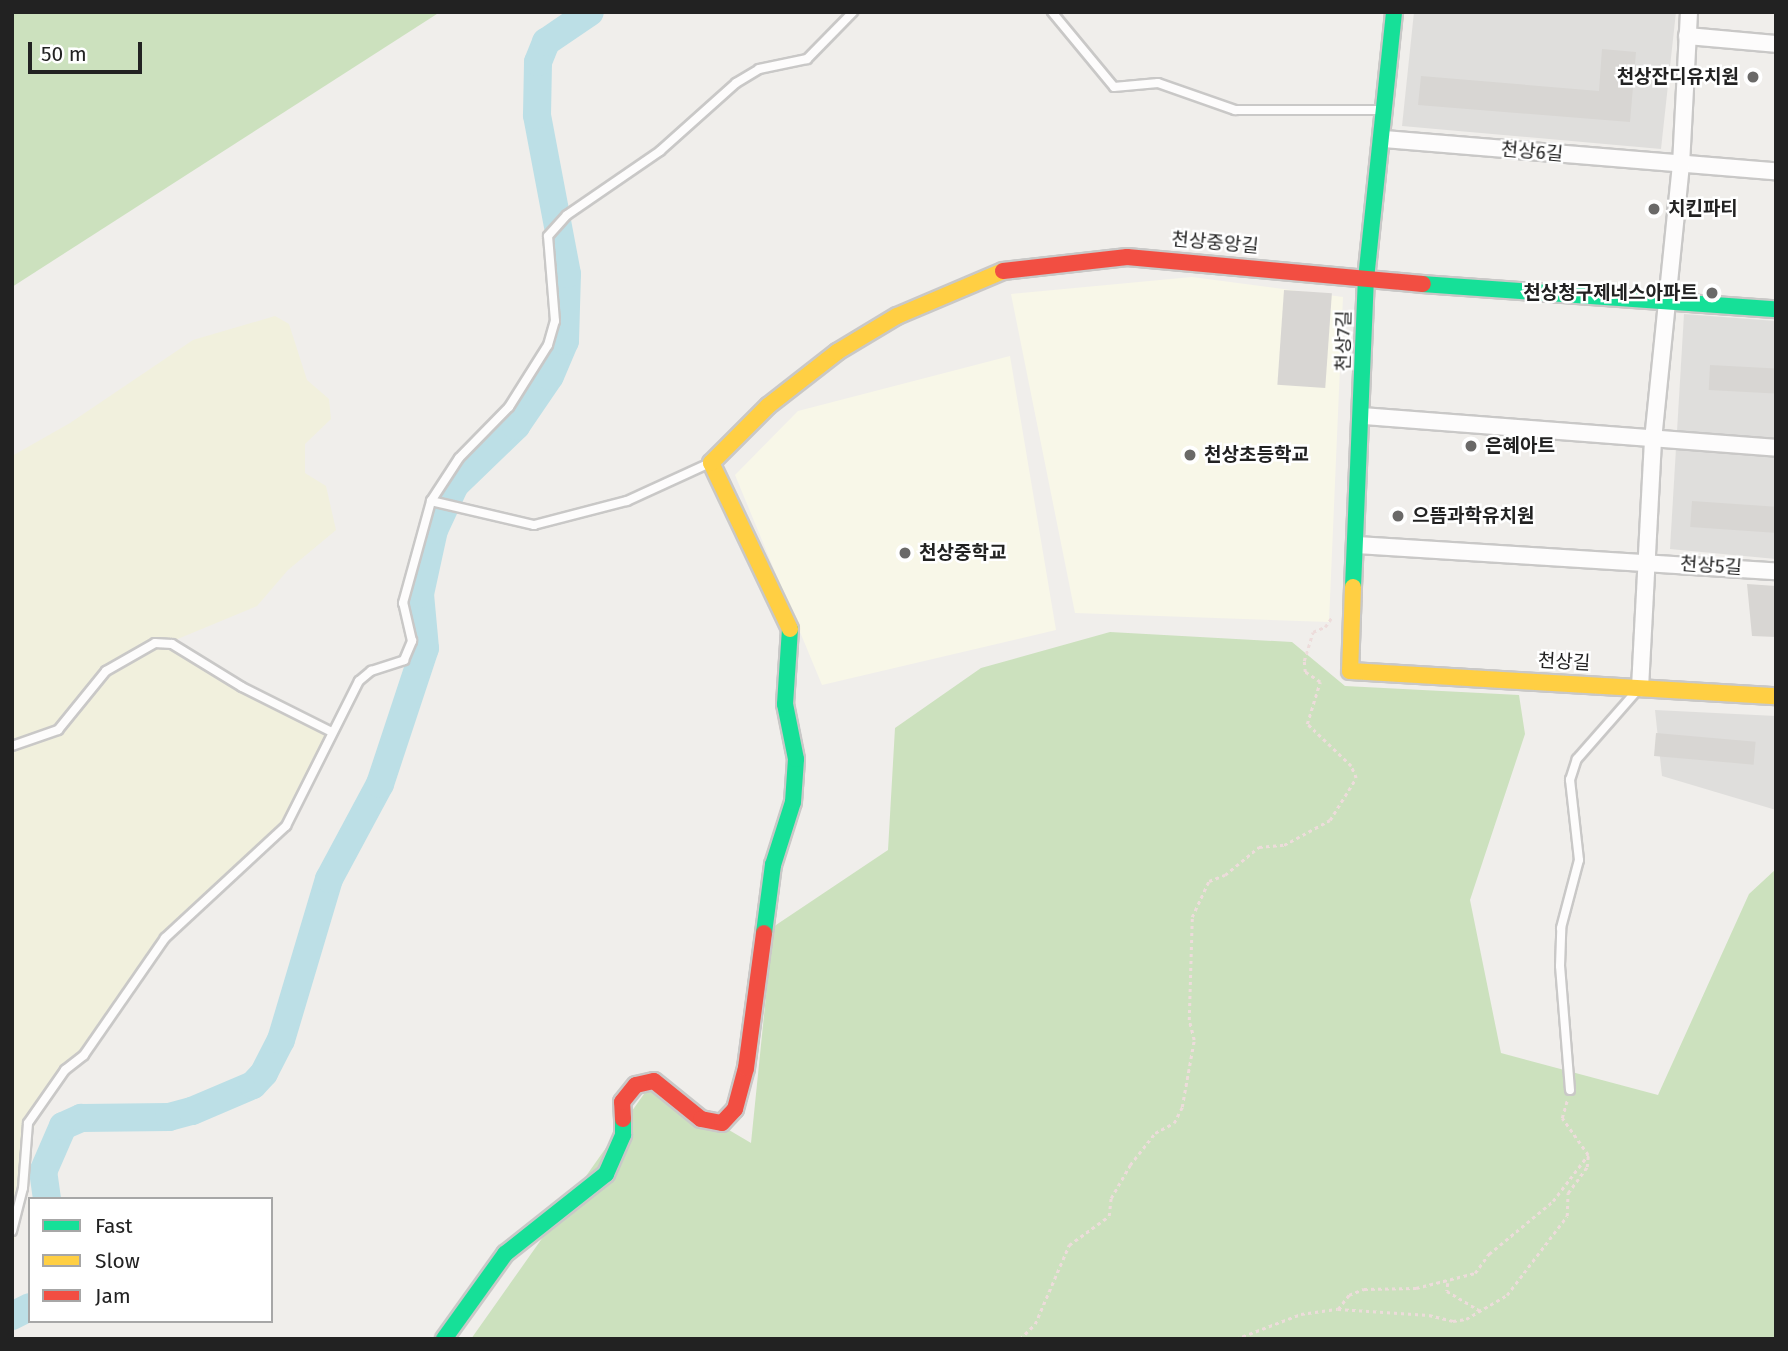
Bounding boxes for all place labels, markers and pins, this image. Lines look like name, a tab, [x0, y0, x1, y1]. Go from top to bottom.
place label: 천상잔디유치원	[1617, 66, 1739, 88]
marker: 천상잔디유치원	[1745, 69, 1761, 85]
place label: 치킨파티	[1668, 198, 1738, 220]
marker: 치킨파티	[1646, 201, 1662, 217]
place label: 천상청구제네스아파트	[1523, 282, 1698, 304]
marker: 천상청구제네스아파트	[1704, 285, 1720, 301]
place label: 은혜아트	[1485, 435, 1555, 457]
marker: 은혜아트	[1463, 438, 1479, 454]
place label: 천상초등학교	[1204, 444, 1309, 466]
marker: 천상초등학교	[1182, 447, 1198, 463]
place label: 으뜸과학유치원	[1412, 505, 1534, 527]
marker: 으뜸과학유치원	[1390, 508, 1406, 524]
place label: 천상중학교	[919, 542, 1006, 564]
marker: 천상중학교	[897, 545, 913, 561]

